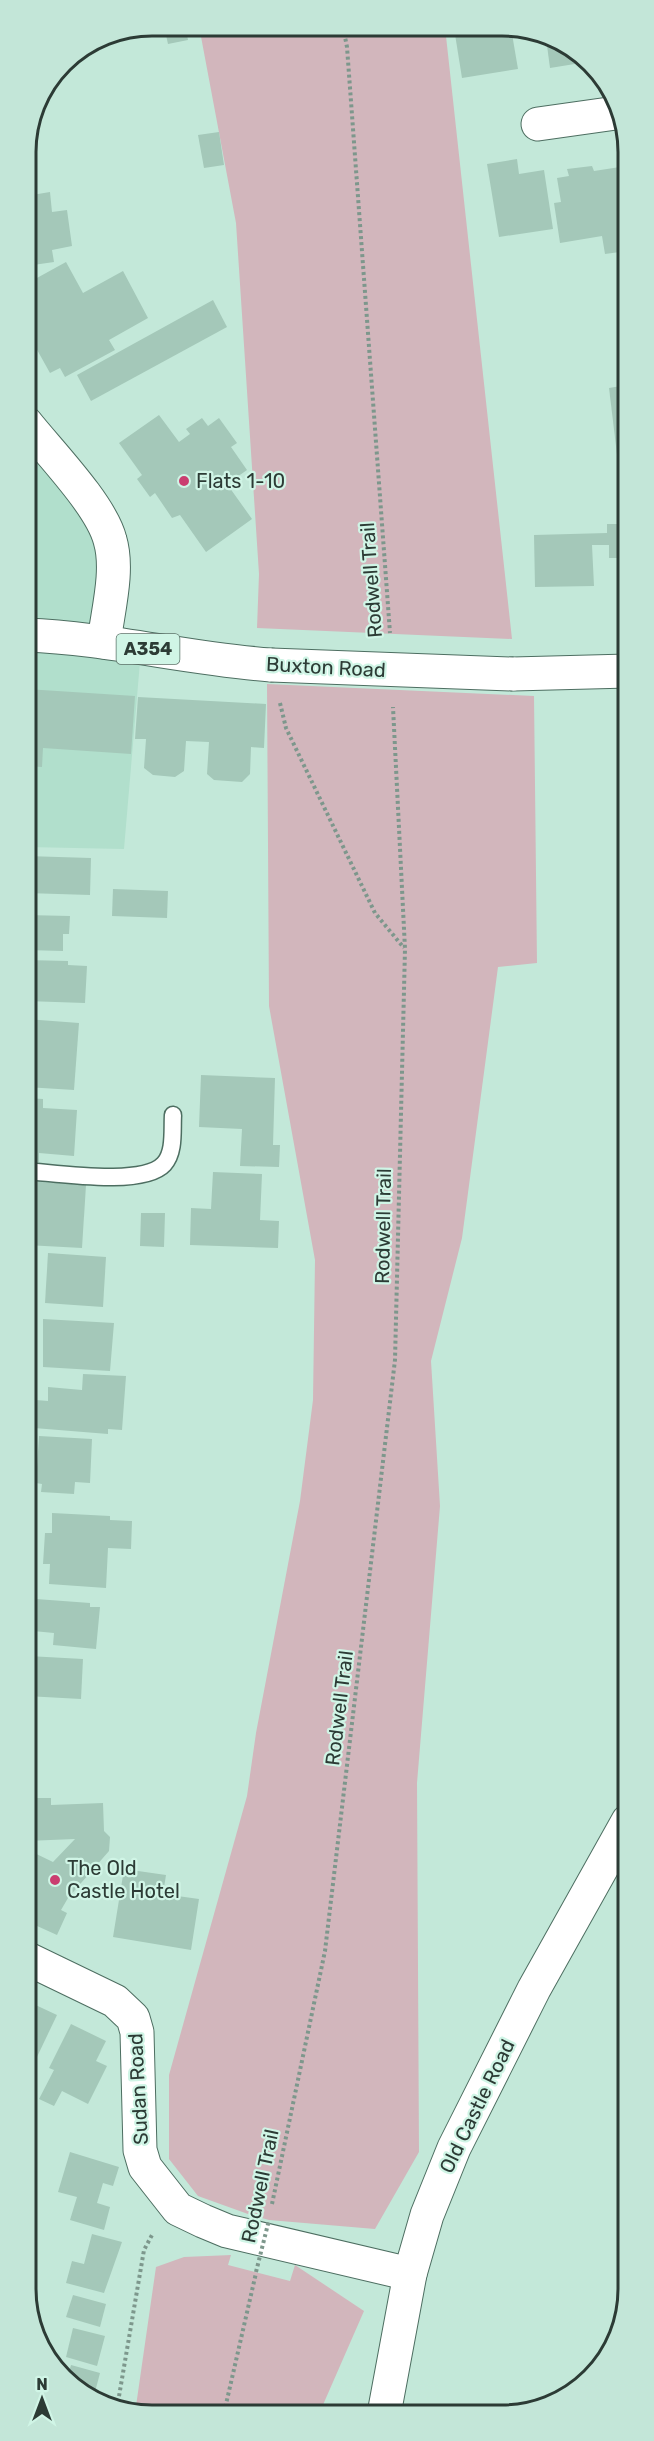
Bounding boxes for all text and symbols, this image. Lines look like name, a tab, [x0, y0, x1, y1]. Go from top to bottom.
place label: Flats 1-10	[196, 469, 285, 493]
marker: Flats 1-10	[177, 474, 191, 488]
street label: Rodwell Trail	[355, 522, 387, 638]
road number: A354	[116, 634, 180, 664]
street label: Buxton Road	[266, 652, 386, 682]
street label: Rodwell Trail	[370, 1168, 396, 1284]
street label: Rodwell Trail	[320, 1649, 358, 1767]
place label: The Old Castle Hotel	[67, 1856, 180, 1903]
marker: The Old Castle Hotel	[48, 1873, 62, 1887]
street label: Sudan Road	[123, 2033, 153, 2145]
street label: Old Castle Road	[434, 2035, 520, 2177]
street label: Rodwell Trail	[236, 2127, 284, 2245]
north arrow	[12, 2369, 72, 2429]
text: N	[36, 2375, 48, 2394]

